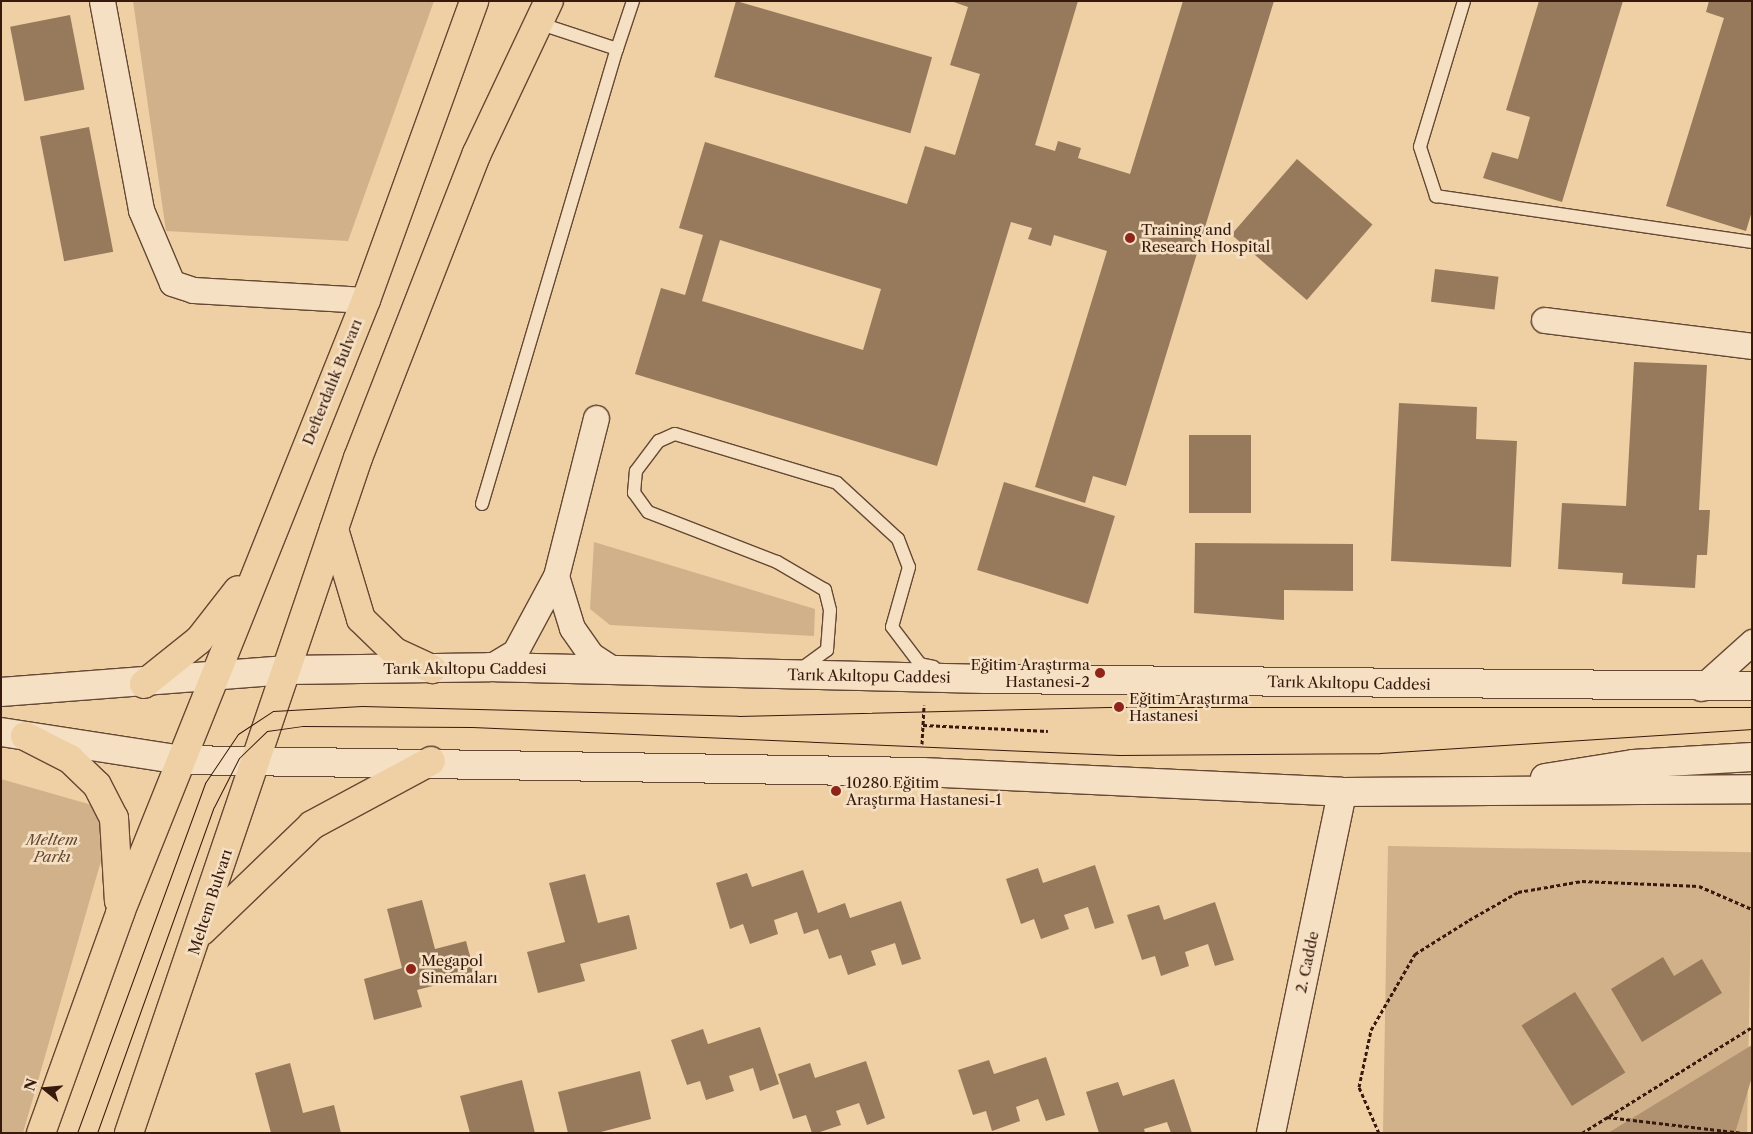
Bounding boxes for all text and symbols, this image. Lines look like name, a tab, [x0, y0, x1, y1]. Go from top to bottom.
place label: Training and Research Hospital	[1141, 220, 1270, 255]
marker: Training and Research Hospital	[1123, 231, 1137, 245]
street label: Defterdalık Bulvarı	[298, 316, 366, 448]
place label: Eğitim Araştırma Hastanesi-2	[970, 655, 1090, 690]
street label: Tarık Akıltopu Caddesi	[383, 660, 547, 678]
street label: Tarık Akıltopu Caddesi	[787, 666, 951, 686]
marker: Eğitim Araştırma Hastanesi-2	[1094, 667, 1106, 679]
street label: Tarık Akıltopu Caddesi	[1267, 673, 1431, 693]
place label: Eğitim Araştırma Hastanesi	[1129, 689, 1249, 724]
marker: Eğitim Araştırma Hastanesi	[1113, 701, 1125, 713]
place label: 10280 Eğitim Araştırma Hastanesi-1	[846, 773, 1002, 808]
marker: 10280 Eğitim Araştırma Hastanesi-1	[830, 785, 842, 797]
park label: Meltem Parkı	[26, 830, 78, 865]
street label: Meltem Bulvarı	[184, 847, 236, 957]
street label: 2. Cadde	[1292, 929, 1322, 995]
place label: Megapol Sinemaları	[421, 951, 497, 986]
marker: Megapol Sinemaları	[405, 963, 417, 975]
north arrow	[20, 1064, 70, 1114]
text: N	[20, 1076, 41, 1093]

